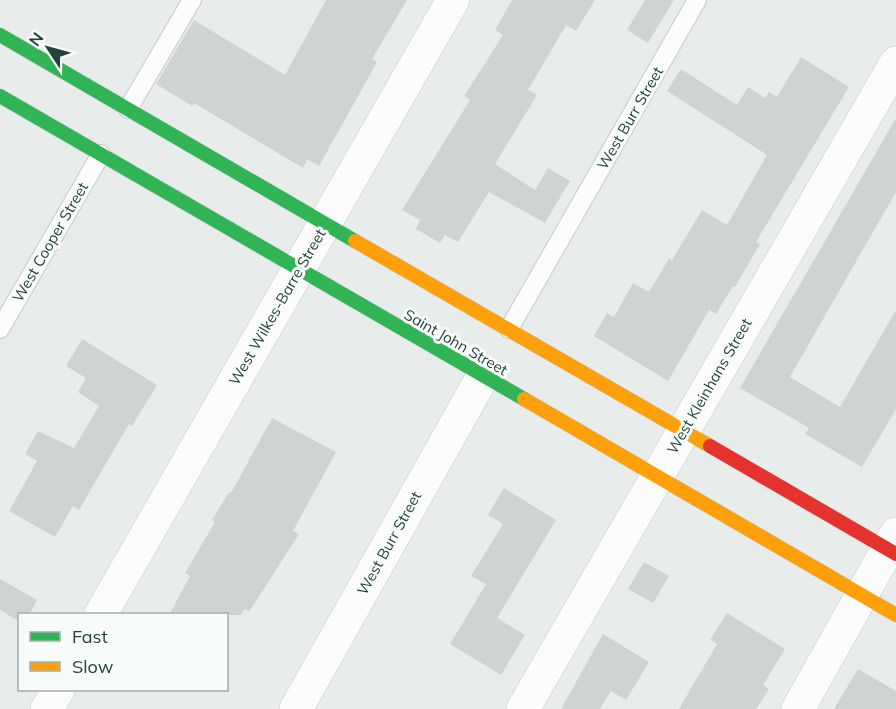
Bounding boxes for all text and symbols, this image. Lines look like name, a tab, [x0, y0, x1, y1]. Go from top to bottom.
north arrow	[18, 18, 78, 78]
text: N	[24, 28, 48, 50]
street label: West Burr Street	[593, 63, 667, 173]
street label: West Cooper Street	[8, 179, 92, 305]
street label: West Wilkes-Barre Street	[224, 225, 330, 389]
street label: Saint John Street	[401, 305, 511, 379]
street label: West Kleinhans Street	[662, 315, 756, 457]
street label: West Burr Street	[353, 488, 425, 598]
legend	[18, 613, 228, 691]
text: Fast	[72, 625, 108, 648]
text: Slow	[72, 655, 114, 678]

